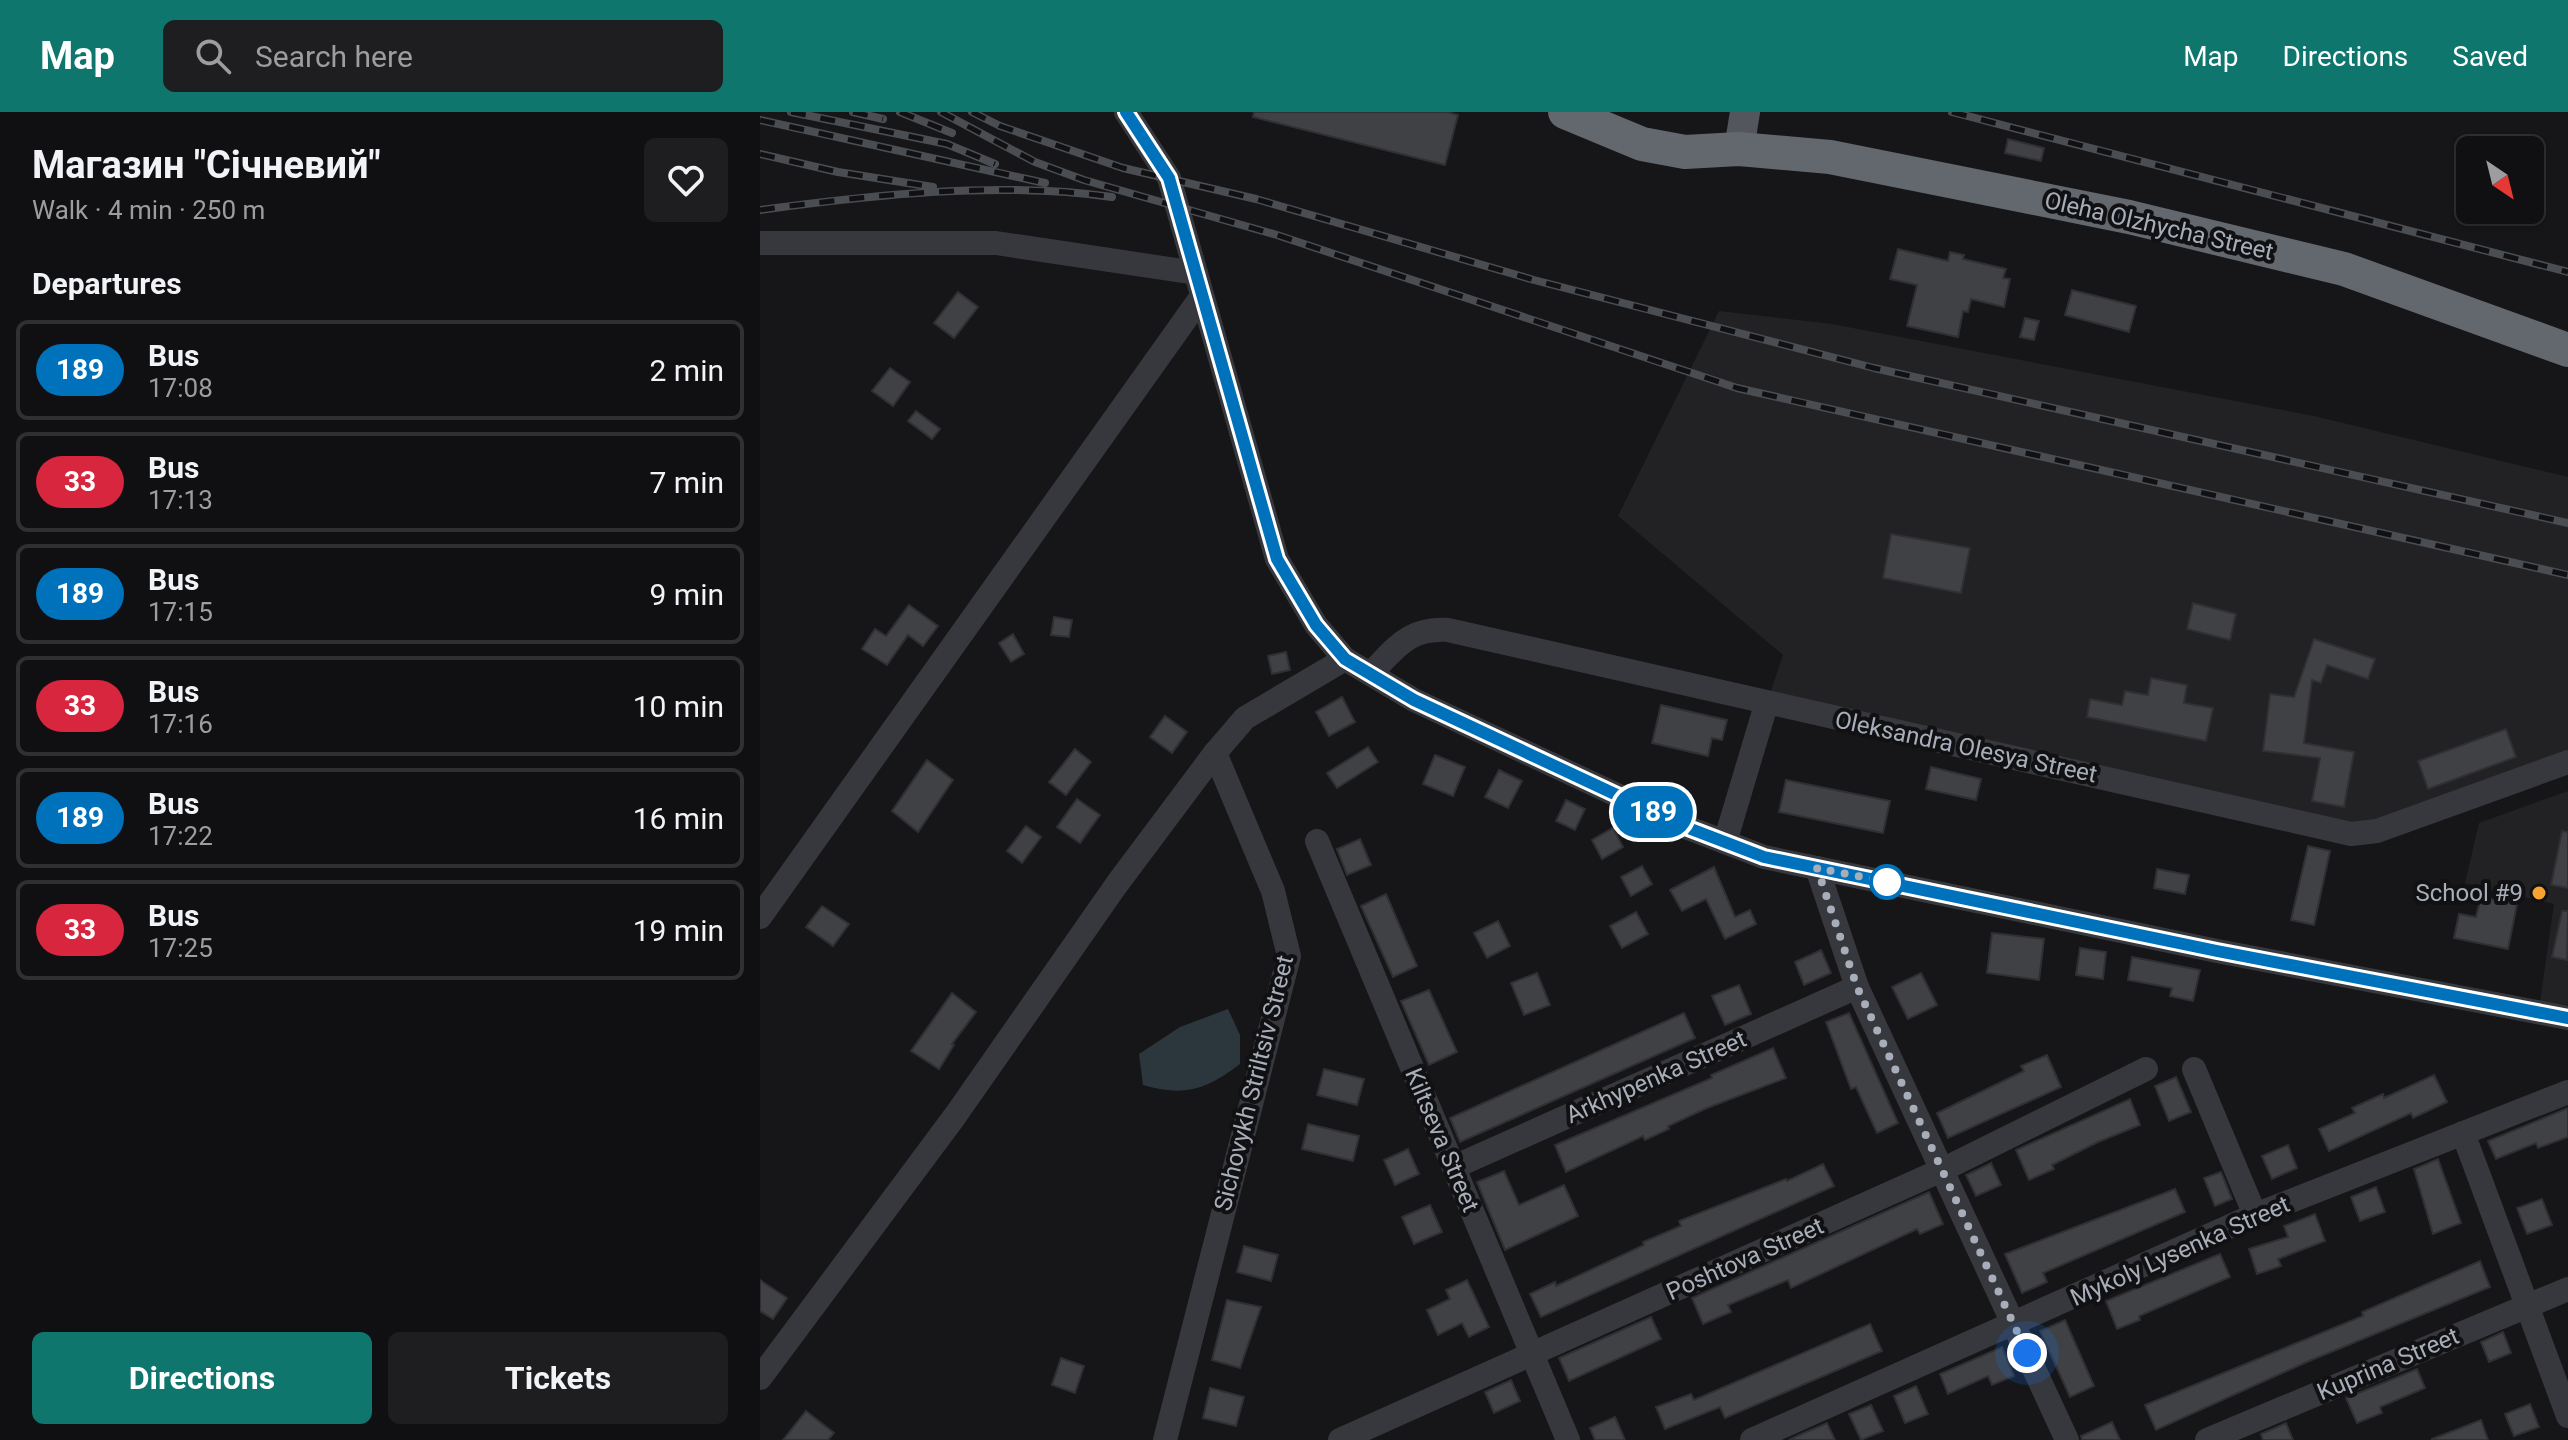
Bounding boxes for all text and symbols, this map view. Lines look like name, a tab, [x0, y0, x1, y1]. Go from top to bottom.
search box	[163, 20, 723, 92]
text: Map	[40, 34, 115, 78]
icon: search	[191, 34, 235, 78]
text: Search here	[255, 39, 413, 74]
text: Map	[2183, 40, 2239, 73]
text: Directions	[2283, 40, 2408, 73]
text: Saved	[2452, 40, 2528, 73]
north arrow	[2456, 136, 2544, 224]
map controls	[2456, 136, 2544, 224]
button: heart	[644, 138, 728, 222]
text: Магазин "Січневий"	[32, 143, 381, 187]
street label: Oleha Olzhycha Street	[2042, 186, 2276, 266]
text: Walk · 4 min · 250 m	[32, 195, 265, 225]
text: Departures	[32, 266, 182, 301]
text: Bus	[148, 338, 199, 373]
text: 189	[56, 353, 104, 386]
text: 2 min	[650, 353, 724, 388]
text: 17:08	[148, 373, 213, 403]
text: Bus	[148, 450, 199, 485]
text: 33	[64, 465, 96, 498]
text: 7 min	[650, 465, 724, 500]
text: 17:13	[148, 485, 213, 515]
text: Bus	[148, 562, 199, 597]
text: 189	[56, 577, 104, 610]
text: 9 min	[650, 577, 724, 612]
text: 17:15	[148, 597, 213, 627]
text: Bus	[148, 674, 199, 709]
text: 33	[64, 689, 96, 722]
text: 10 min	[633, 689, 724, 724]
street label: Oleksandra Olesya Street	[1832, 706, 2100, 788]
text: 17:16	[148, 709, 213, 739]
text: Bus	[148, 786, 199, 821]
line badge: 189	[1607, 786, 1699, 838]
text: 189	[1629, 795, 1677, 828]
text: 189	[56, 801, 104, 834]
text: 16 min	[633, 801, 724, 836]
text: 17:22	[148, 821, 213, 851]
unlabelled marker	[1870, 865, 1904, 899]
place label: School #9	[2416, 879, 2523, 907]
marker: School #9	[2530, 884, 2548, 902]
text: Bus	[148, 898, 199, 933]
text: 33	[64, 913, 96, 946]
text: 19 min	[633, 913, 724, 948]
text: 17:25	[148, 933, 213, 963]
street label: Sichovykh Striltsiv Street	[1209, 952, 1299, 1214]
street label: Arkhypenka Street	[1561, 1025, 1751, 1129]
street label: Kiltseva Street	[1399, 1064, 1485, 1216]
street label: Mykoly Lysenka Street	[2066, 1190, 2294, 1312]
street label: Poshtova Street	[1662, 1212, 1828, 1306]
street label: Kuprina Street	[2313, 1322, 2463, 1406]
button: Directions	[32, 1332, 372, 1424]
button: Tickets	[388, 1332, 728, 1424]
your location	[2007, 1333, 2047, 1373]

